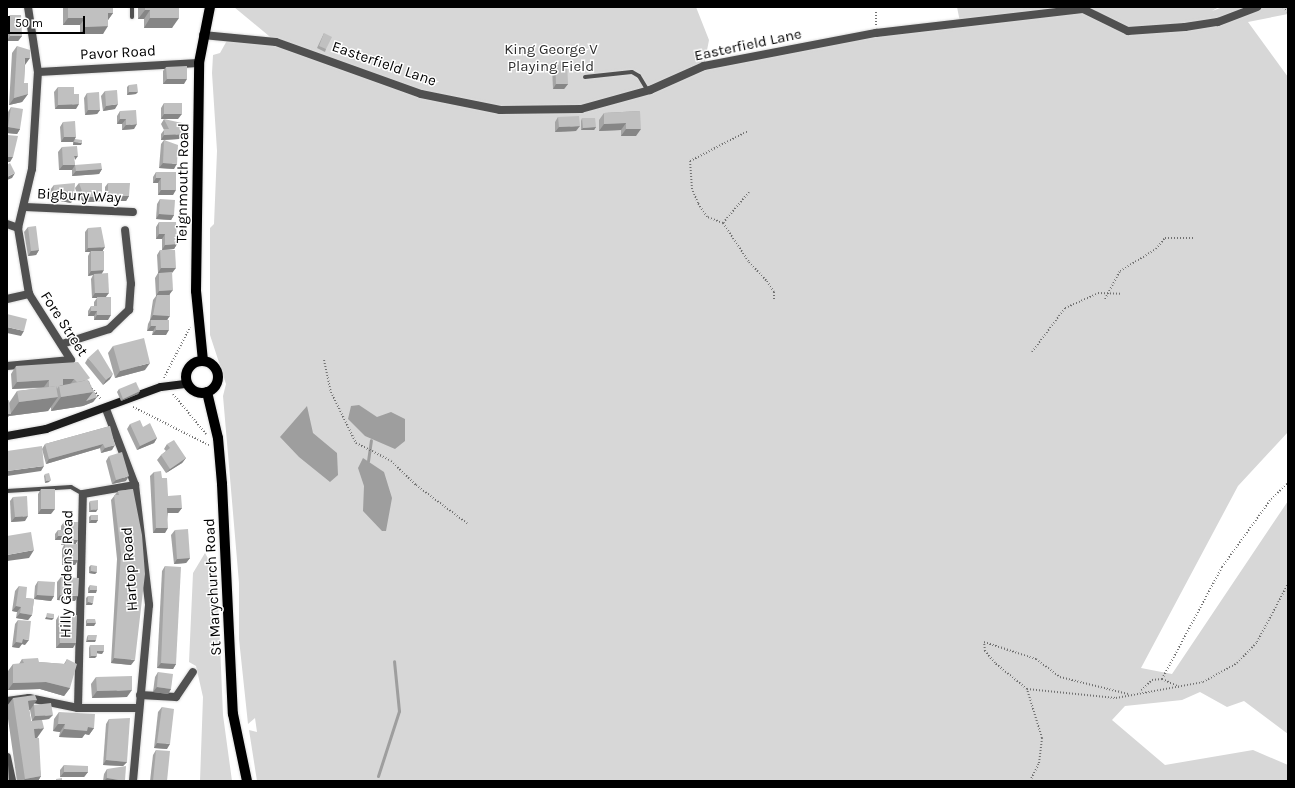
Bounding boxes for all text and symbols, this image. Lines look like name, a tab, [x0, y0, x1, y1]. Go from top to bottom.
scale bar	[10, 8, 87, 34]
text: 50 m	[15, 16, 43, 30]
street label: Easterfield Lane	[693, 25, 803, 65]
street label: Easterfield Lane	[329, 38, 439, 90]
park label: King George V Playing Field	[504, 40, 598, 75]
street label: Pavor Road	[80, 42, 156, 64]
street label: Teignmouth Road	[173, 123, 193, 243]
street label: Bigbury Way	[36, 185, 122, 207]
street label: Fore Street	[36, 288, 92, 360]
street label: Hilly Gardens Road	[57, 510, 77, 638]
street label: St Marychurch Road	[200, 518, 226, 656]
street label: Hartop Road	[118, 526, 142, 612]

